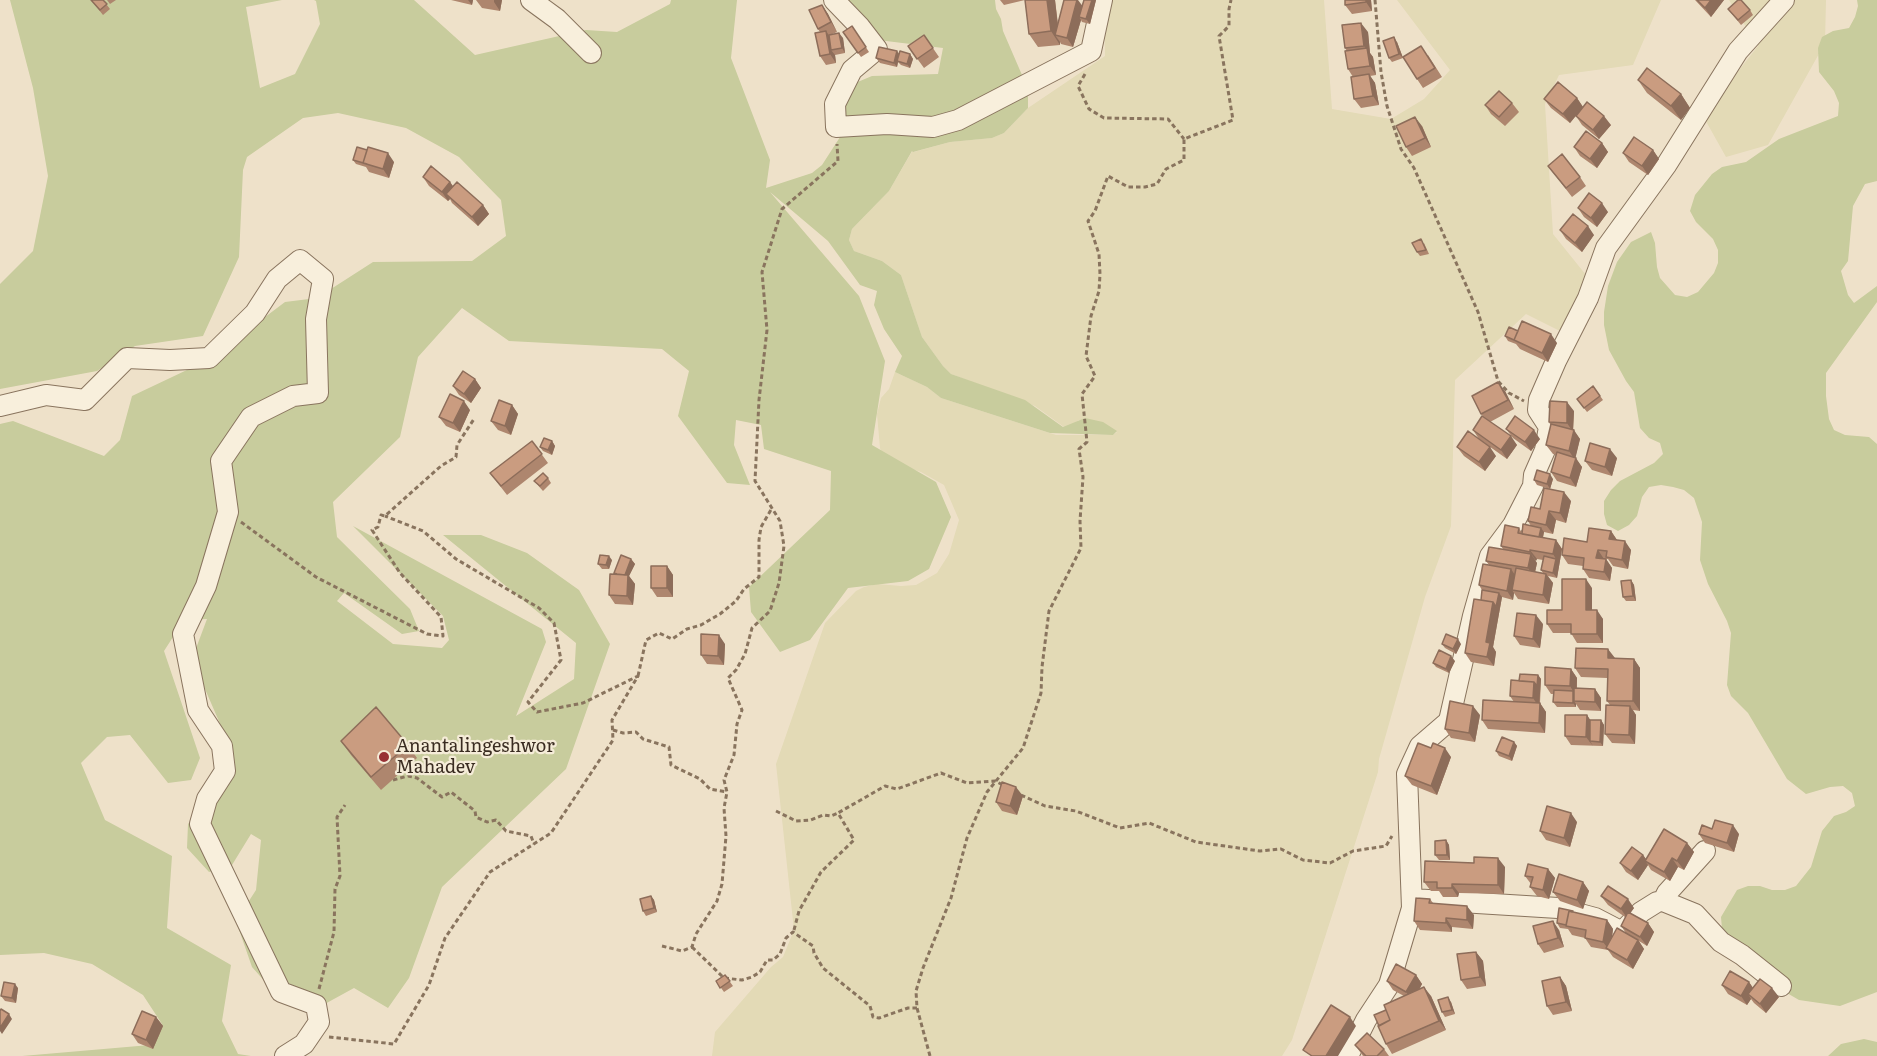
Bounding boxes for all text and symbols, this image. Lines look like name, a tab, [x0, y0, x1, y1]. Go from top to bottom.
place label: Anantalingeshwor Mahadev	[396, 736, 555, 778]
marker: Anantalingeshwor Mahadev	[377, 750, 391, 764]

